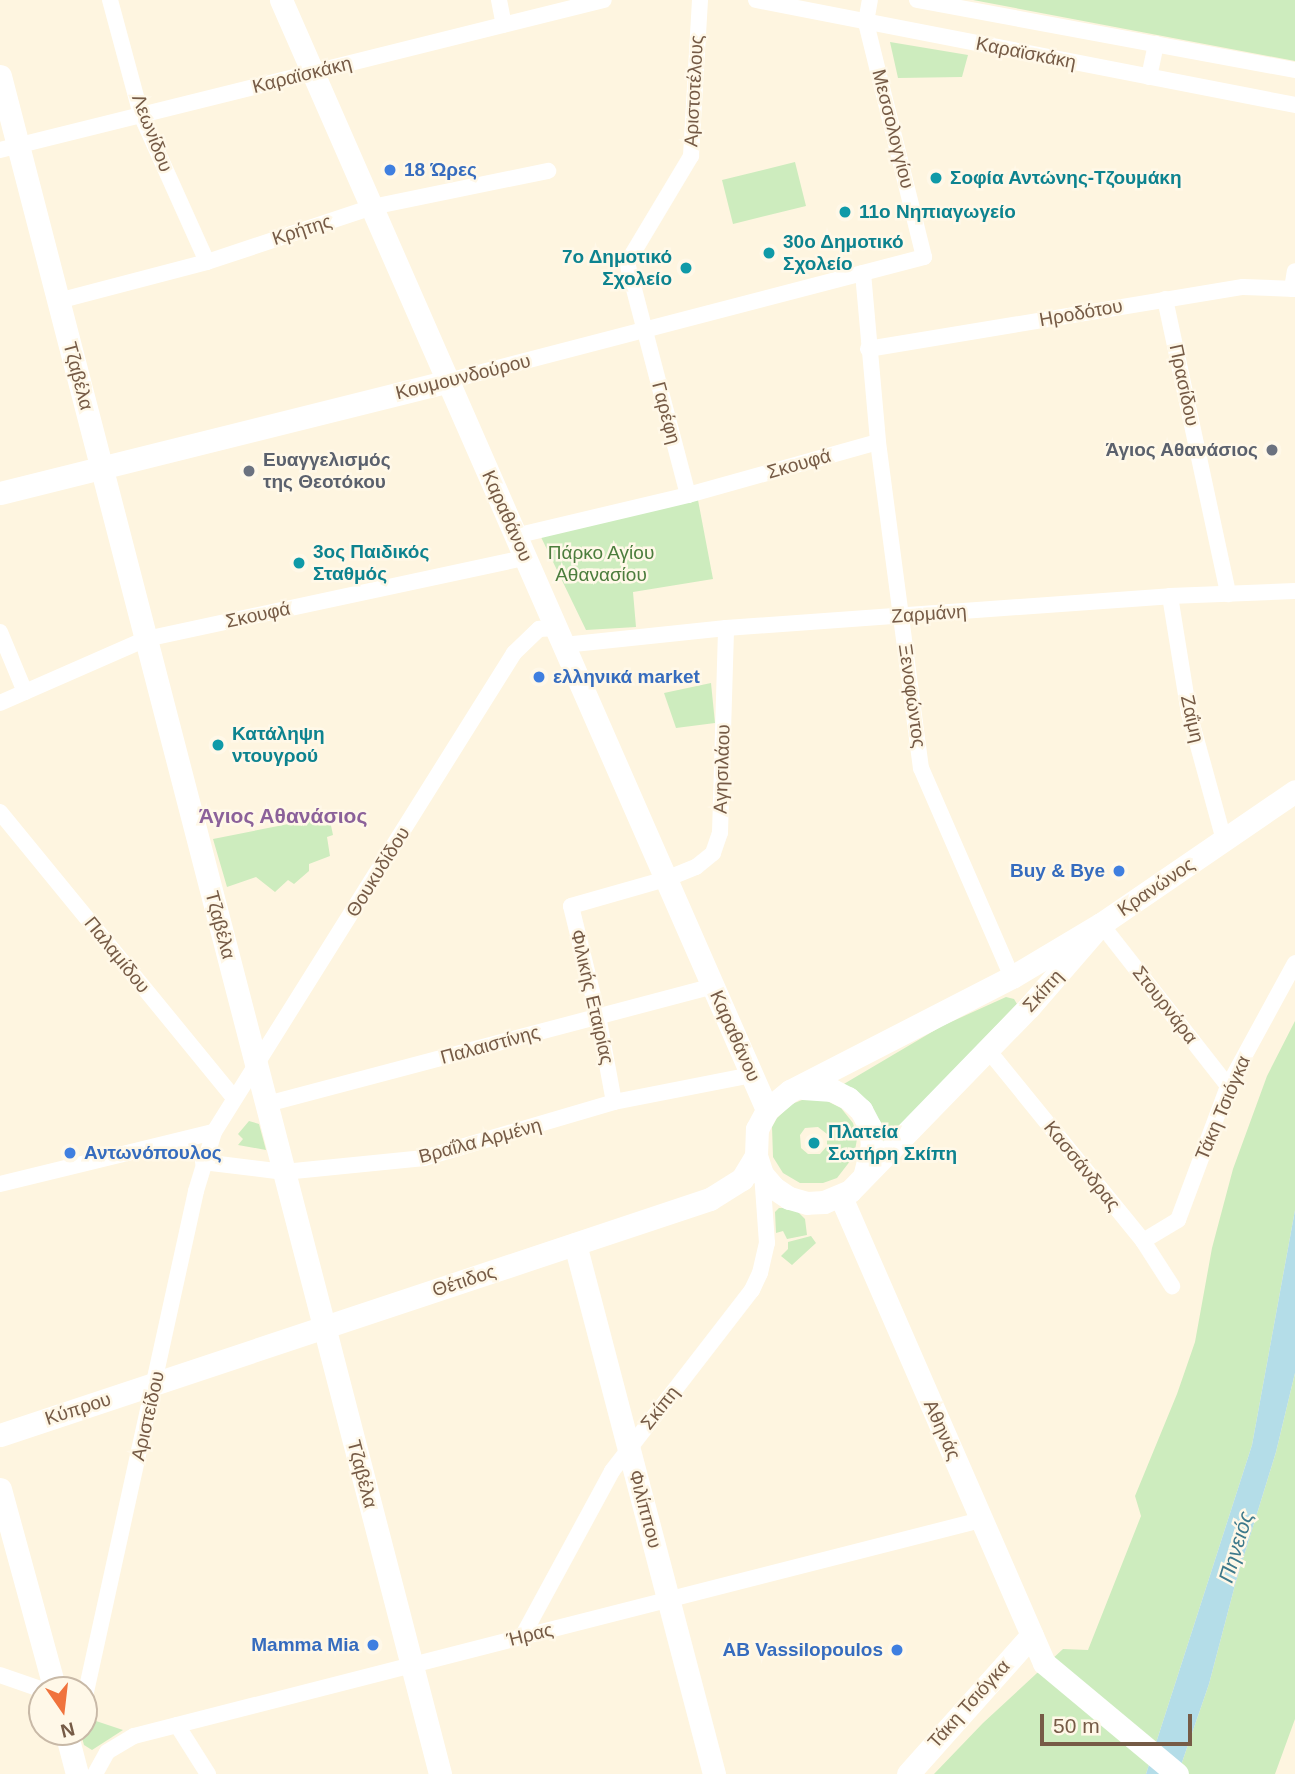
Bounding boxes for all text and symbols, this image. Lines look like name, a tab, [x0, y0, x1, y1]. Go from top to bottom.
street label: Καραϊσκάκη	[974, 32, 1078, 74]
street label: Αριστοτέλους	[680, 34, 708, 148]
street label: Καραϊσκάκη	[250, 52, 354, 98]
street label: Μεσσολογγίου	[867, 67, 919, 191]
street label: Λεωνίδου	[127, 91, 177, 175]
place label: 18 Ώρες	[404, 159, 477, 181]
marker: 18 Ώρες	[382, 162, 398, 178]
place label: Σοφία Αντώνης-Τζουμάκη	[950, 167, 1182, 189]
marker: Σοφία Αντώνης-Τζουμάκη	[928, 170, 944, 186]
place label: 11ο Νηπιαγωγείο	[859, 201, 1016, 223]
marker: 11ο Νηπιαγωγείο	[837, 204, 853, 220]
street label: Κρήτης	[269, 210, 335, 250]
place label: 30ο Δημοτικό Σχολείο	[783, 231, 904, 275]
marker: 30ο Δημοτικό Σχολείο	[761, 245, 777, 261]
place label: 7ο Δημοτικό Σχολείο	[561, 246, 672, 290]
marker: 7ο Δημοτικό Σχολείο	[678, 260, 694, 276]
street label: Ηροδότου	[1038, 294, 1124, 332]
street label: Τζαβέλα	[58, 340, 98, 412]
street label: Πρασίδου	[1164, 342, 1204, 428]
street label: Κουμουνδούρου	[393, 349, 533, 405]
street label: Γαρέφη	[647, 379, 685, 447]
place label: Άγιος Αθανάσιος	[1105, 439, 1258, 461]
marker: Άγιος Αθανάσιος	[1264, 442, 1280, 458]
street label: Σκουφά	[764, 444, 834, 484]
place label: Ευαγγελισμός της Θεοτόκου	[263, 449, 391, 493]
marker: Ευαγγελισμός της Θεοτόκου	[241, 463, 257, 479]
street label: Καραθάνου	[477, 467, 537, 565]
place label: 3ος Παιδικός Σταθμός	[313, 541, 429, 585]
park label: Πάρκο Αγίου Αθανασίου	[547, 542, 655, 586]
marker: 3ος Παιδικός Σταθμός	[291, 555, 307, 571]
street label: Σκουφά	[224, 597, 292, 633]
street label: Ζαρμάνη	[891, 600, 967, 628]
street label: Ξενοφώντος	[893, 643, 931, 749]
place label: ελληνικά market	[553, 666, 700, 688]
marker: ελληνικά market	[531, 669, 547, 685]
street label: Ζαΐμη	[1175, 693, 1209, 745]
place label: Κατάληψη ντουγρού	[232, 723, 325, 767]
street label: Αγησιλάου	[709, 724, 735, 814]
marker: Κατάληψη ντουγρού	[210, 737, 226, 753]
district label: Άγιος Αθανάσιος	[198, 803, 368, 829]
street label: Θουκυδίδου	[341, 823, 415, 921]
street label: Κρανώνος	[1113, 853, 1199, 921]
place label: Buy & Bye	[1010, 860, 1105, 882]
marker: Buy & Bye	[1111, 863, 1127, 879]
street label: Τζαβέλα	[200, 889, 240, 961]
street label: Παλαμίδου	[79, 912, 155, 998]
street label: Φιλικής Εταιρίας	[565, 927, 619, 1067]
street label: Στουρνάρα	[1128, 962, 1202, 1048]
street label: Σκίπη	[1018, 965, 1068, 1017]
street label: Καραθάνου	[705, 987, 765, 1085]
street label: Παλαιστίνης	[438, 1021, 542, 1069]
street label: Τάκη Τσιόγκα	[1191, 1052, 1255, 1164]
street label: Βραΐλα Αρμένη	[416, 1114, 544, 1168]
street label: Κασσάνδρας	[1039, 1117, 1125, 1215]
place label: Πλατεία Σωτήρη Σκίπη	[828, 1121, 957, 1165]
marker: Πλατεία Σωτήρη Σκίπη	[806, 1135, 822, 1151]
place label: Αντωνόπουλος	[84, 1142, 222, 1164]
marker: Αντωνόπουλος	[62, 1145, 78, 1161]
street label: Θέτιδος	[429, 1260, 499, 1302]
street label: Αριστείδου	[127, 1369, 169, 1463]
street label: Σκίπη	[636, 1382, 684, 1434]
street label: Κύπρου	[42, 1388, 114, 1430]
street label: Αθηνάς	[919, 1396, 965, 1464]
street label: Τζαβέλα	[342, 1438, 382, 1510]
street label: Φιλίππου	[624, 1467, 666, 1551]
water label: Πηνειός	[1213, 1508, 1259, 1586]
street label: Ήρας	[505, 1618, 555, 1652]
place label: Mamma Mia	[251, 1634, 359, 1656]
marker: Mamma Mia	[365, 1637, 381, 1653]
place label: AB Vassilopoulos	[723, 1639, 883, 1661]
marker: AB Vassilopoulos	[889, 1642, 905, 1658]
street label: Τάκη Τσιόγκα	[923, 1655, 1015, 1753]
north arrow	[28, 1676, 98, 1746]
scale bar	[1043, 1700, 1195, 1744]
text: 50 m	[1053, 1714, 1100, 1737]
text: N	[59, 1718, 77, 1742]

